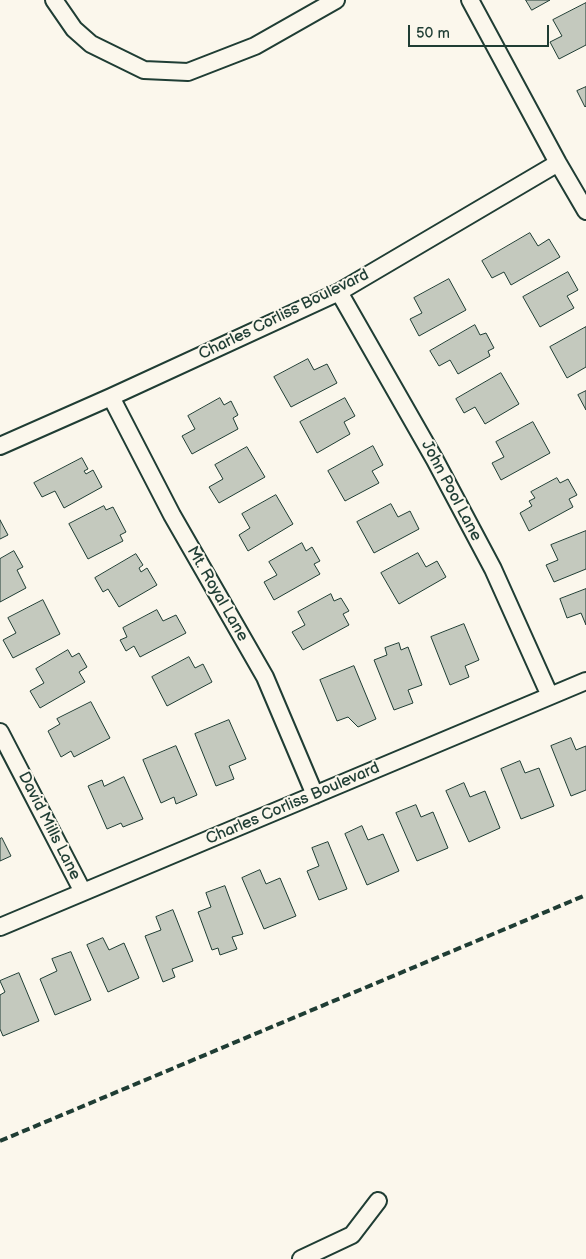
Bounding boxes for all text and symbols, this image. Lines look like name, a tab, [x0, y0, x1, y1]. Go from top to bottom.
scale bar	[411, 15, 552, 47]
text: 50 m	[416, 24, 450, 43]
street label: Charles Corliss Boulevard	[196, 265, 372, 365]
street label: John Pool Lane	[416, 437, 486, 545]
street label: Mt. Royal Lane	[182, 543, 252, 645]
street label: Charles Corliss Boulevard	[203, 759, 383, 849]
street label: David Mills Lane	[14, 769, 84, 883]

